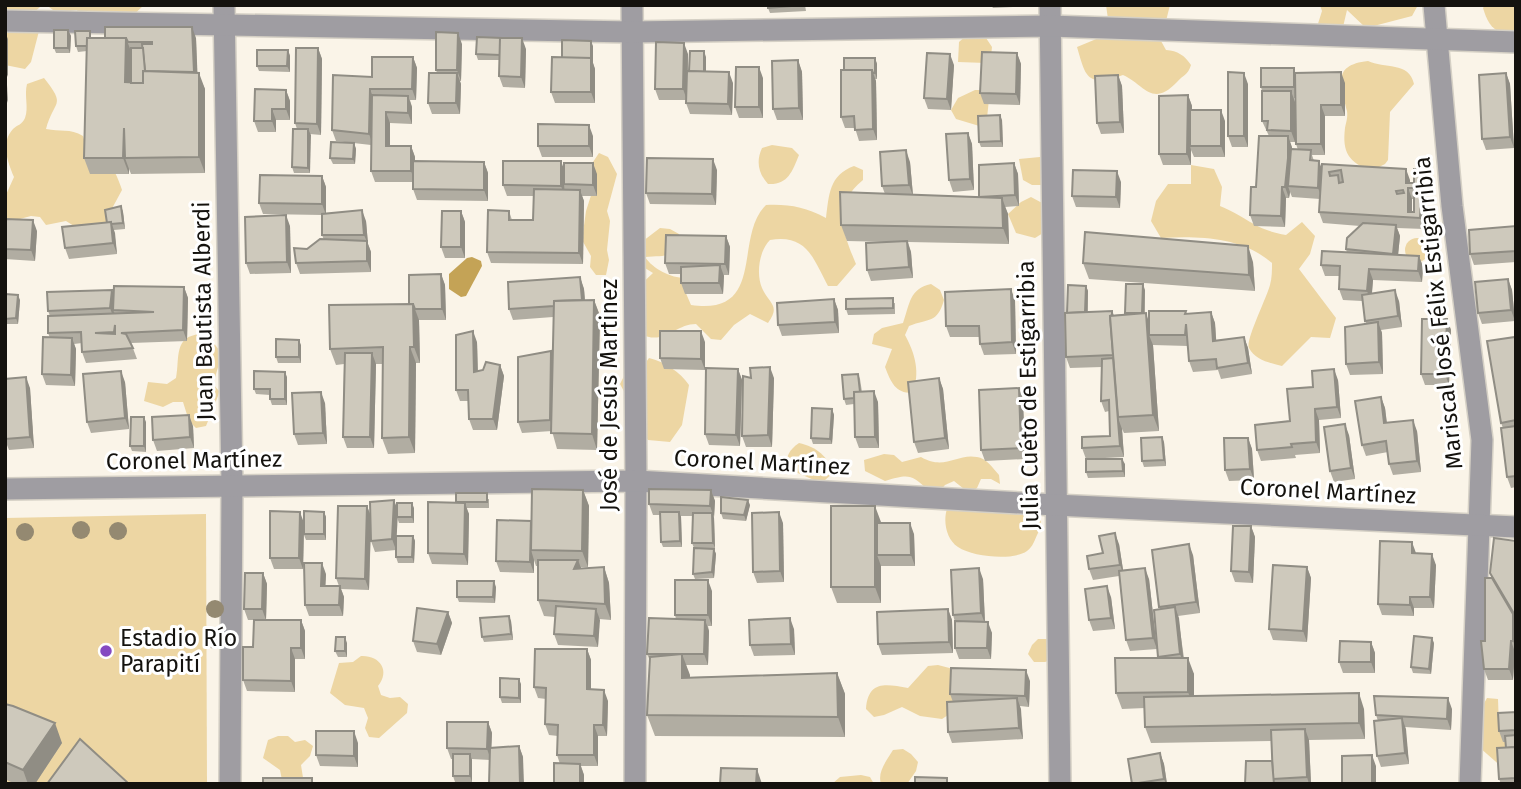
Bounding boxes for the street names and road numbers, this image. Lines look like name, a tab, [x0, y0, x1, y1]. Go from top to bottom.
street label: Mariscal José Félix Estigarribia	[1408, 155, 1468, 471]
street label: Juan Bautista Alberdi	[187, 201, 219, 421]
street label: Julia Cuéto de Estigarribia	[1012, 260, 1044, 530]
street label: José de Jesús Martinez	[595, 279, 623, 511]
street label: Coronel Martínez	[673, 443, 851, 481]
street label: Coronel Martínez	[106, 444, 282, 476]
street label: Coronel Martínez	[1239, 472, 1417, 510]

